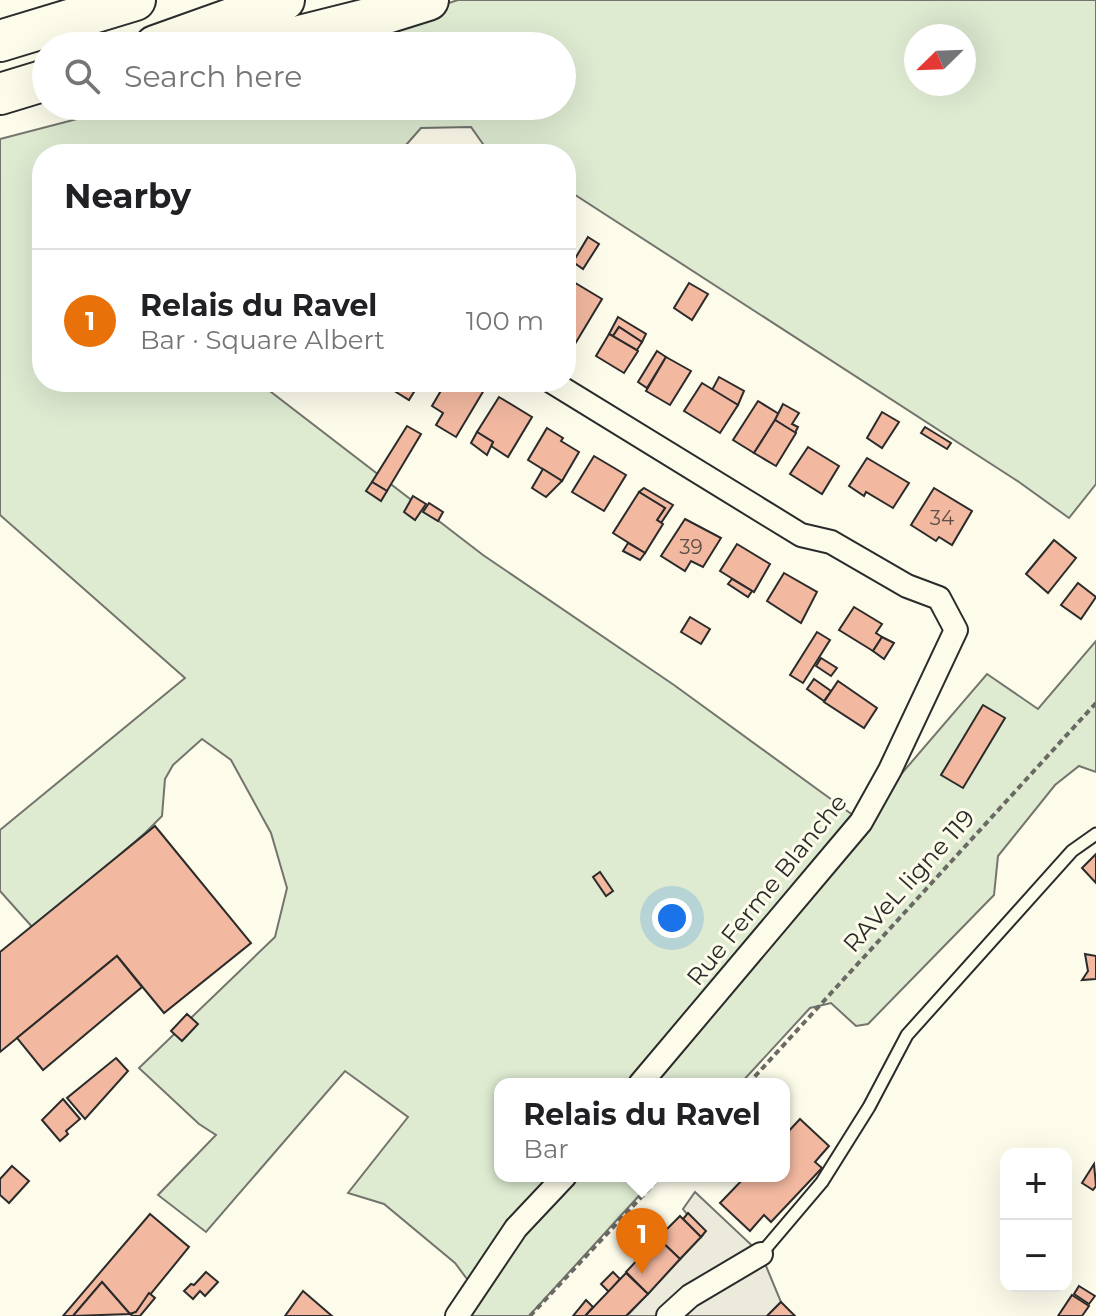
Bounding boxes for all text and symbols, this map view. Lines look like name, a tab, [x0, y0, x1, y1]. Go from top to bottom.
north arrow	[904, 24, 976, 96]
search box	[32, 32, 576, 120]
icon: search	[60, 54, 104, 98]
text: Search here	[124, 58, 302, 95]
text: Nearby	[64, 175, 191, 217]
text: Relais du Ravel	[140, 287, 377, 324]
text: 1	[85, 305, 95, 337]
text: 100 m	[466, 305, 544, 337]
text: Bar · Square Albert	[140, 324, 385, 356]
house number: 34	[930, 506, 954, 530]
house number: 39	[679, 535, 703, 559]
street label: Rue Ferme Blanche	[680, 788, 853, 991]
street label: RAVeL ligne 119	[837, 803, 980, 958]
your location	[652, 898, 692, 938]
popup	[494, 1078, 790, 1182]
text: Relais du Ravel	[523, 1096, 761, 1133]
text: Bar	[523, 1133, 569, 1165]
map controls	[1000, 1148, 1072, 1292]
button: +	[1000, 1148, 1072, 1220]
pin: 1	[616, 1208, 668, 1274]
button: −	[1000, 1220, 1072, 1292]

